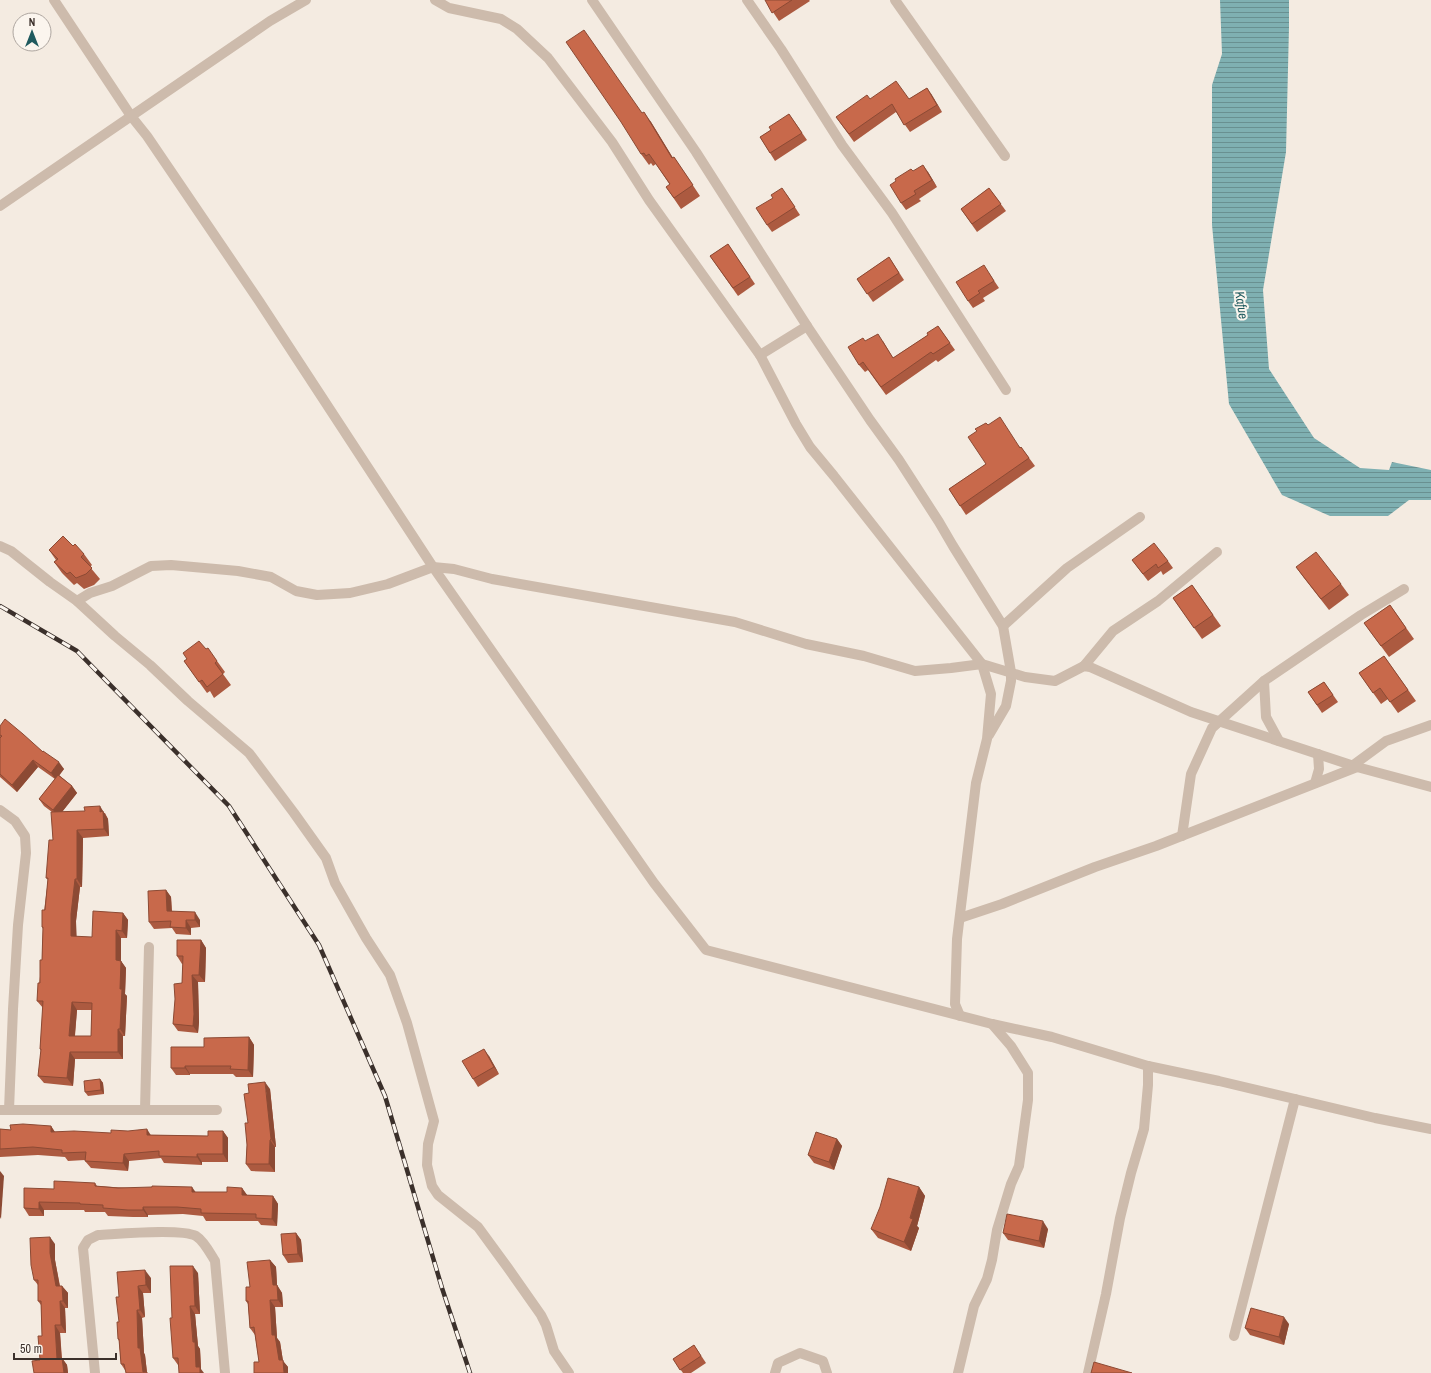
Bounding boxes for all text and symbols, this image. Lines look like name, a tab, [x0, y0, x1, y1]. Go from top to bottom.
north arrow	[12, 12, 52, 52]
text: N	[29, 15, 35, 29]
water label: Kafue	[1231, 290, 1252, 320]
scale bar	[14, 1335, 116, 1361]
text: 50 m	[20, 1341, 42, 1357]

